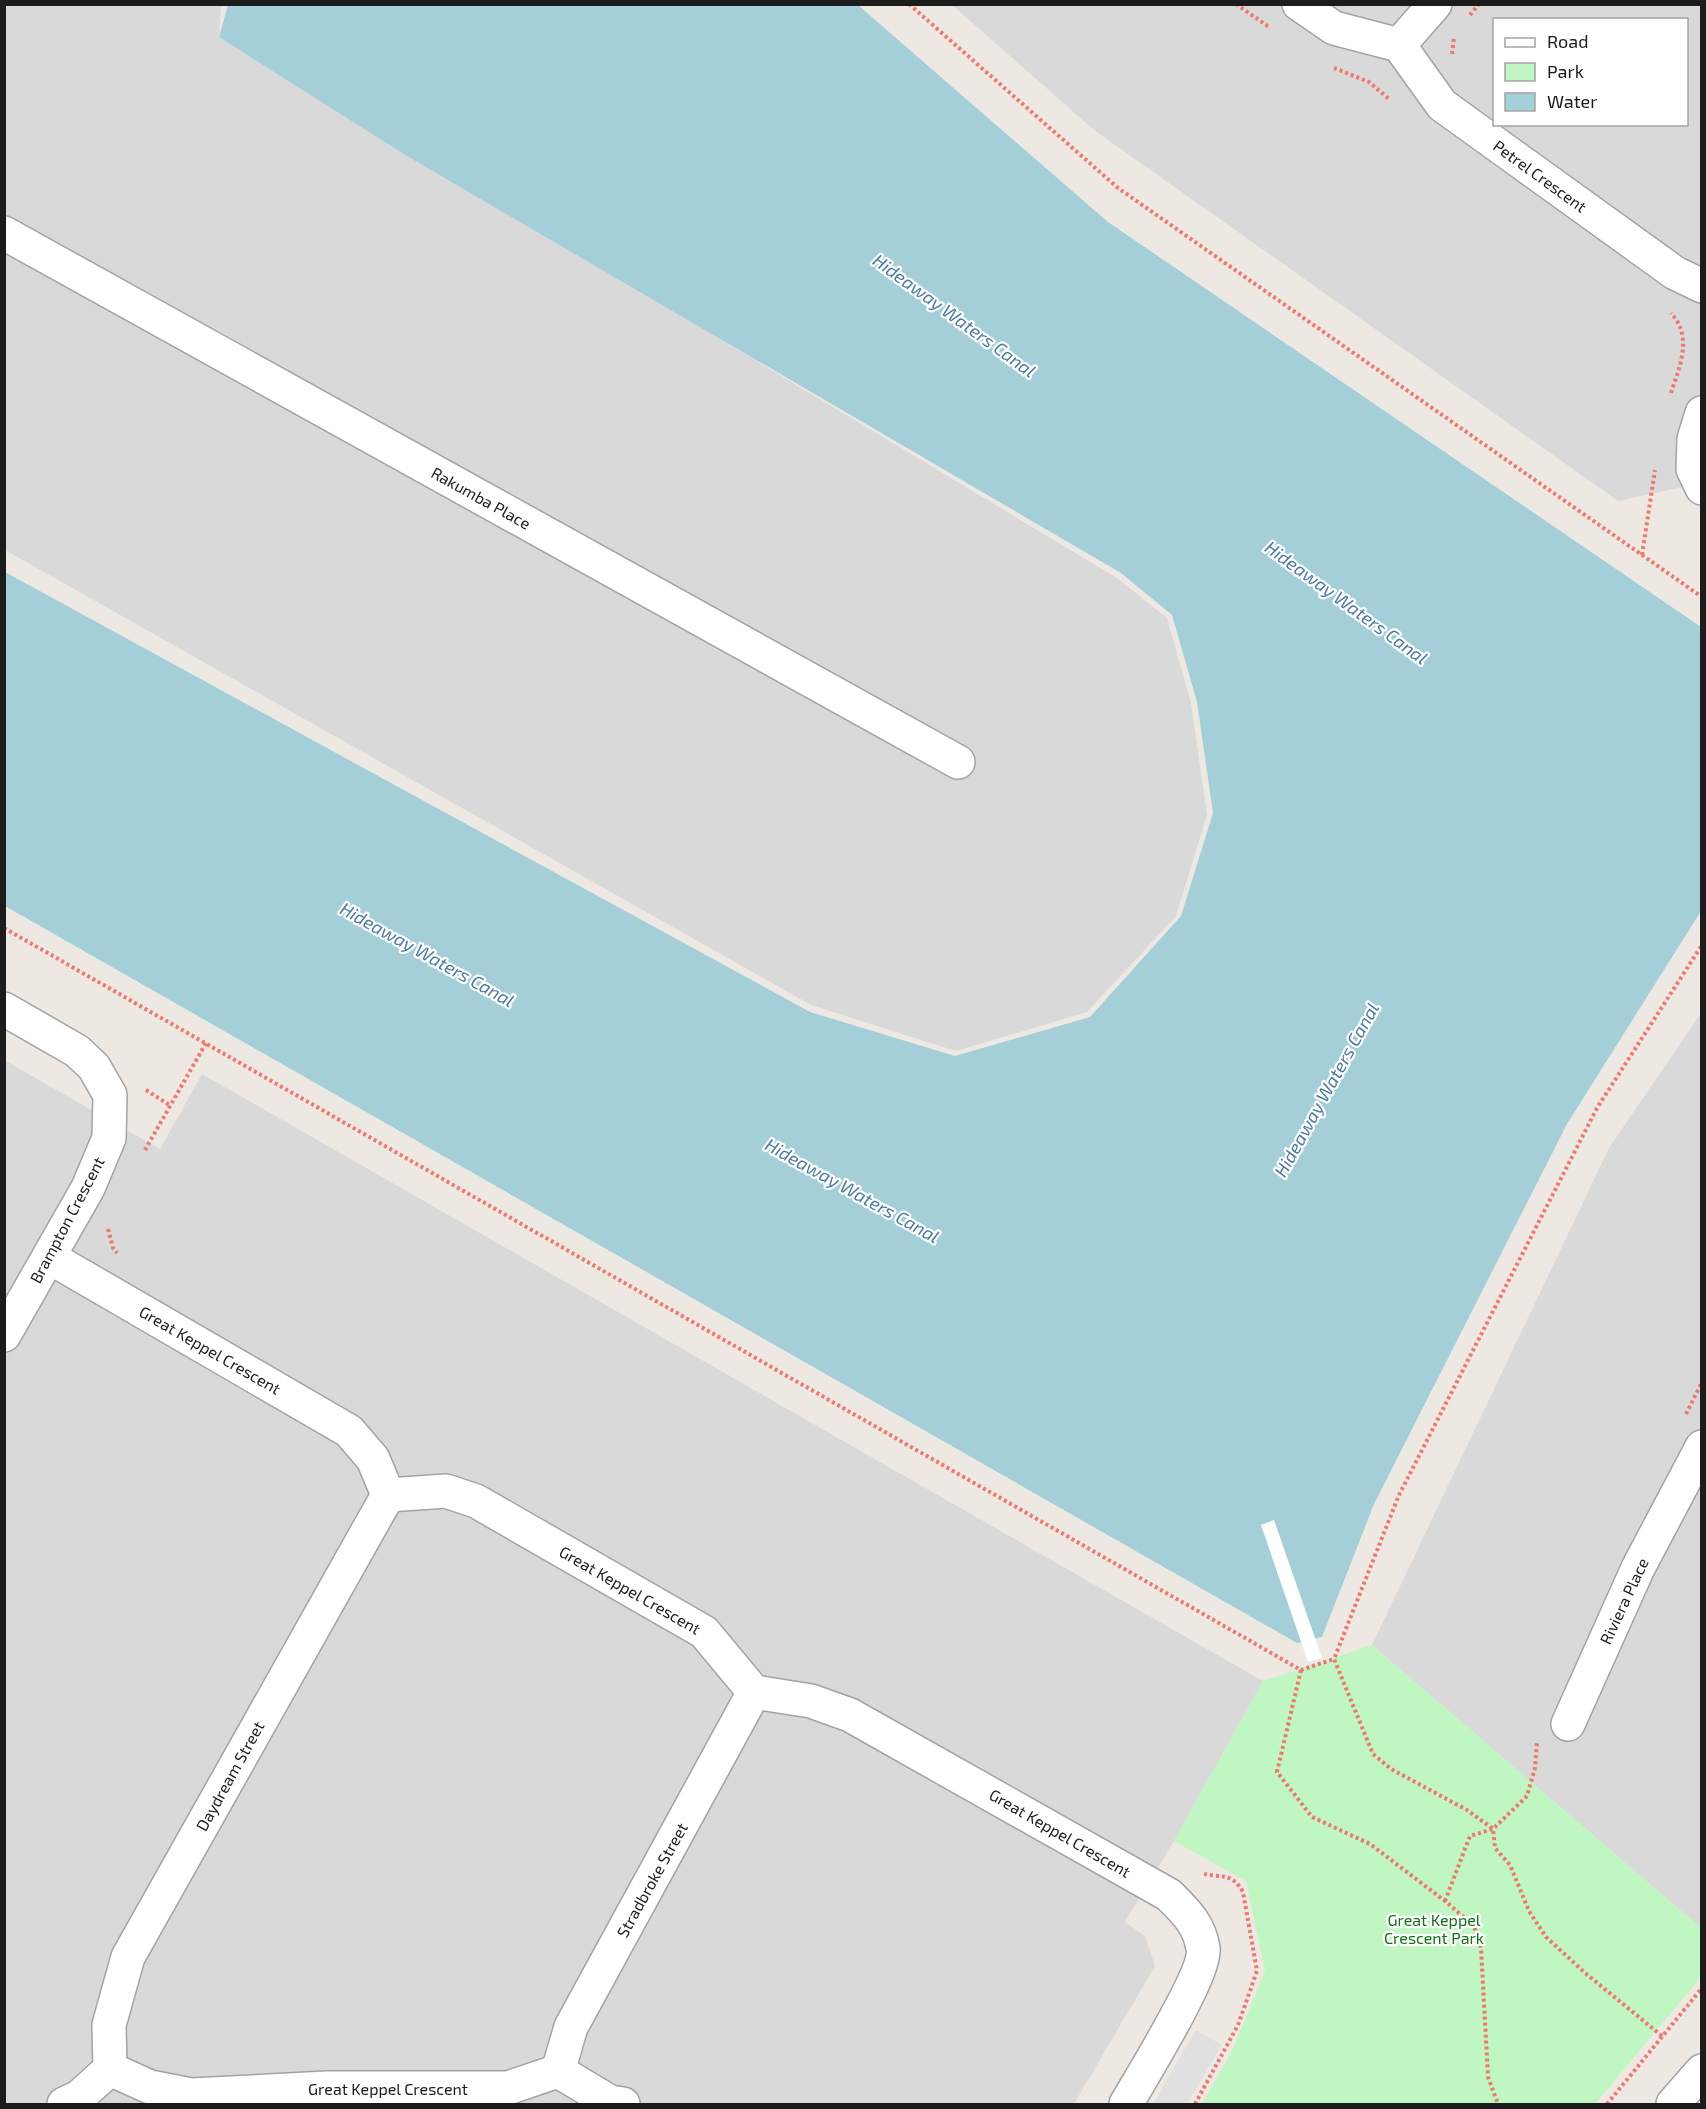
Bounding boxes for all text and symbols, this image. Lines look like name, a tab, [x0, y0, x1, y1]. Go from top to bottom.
legend	[1493, 18, 1688, 126]
text: Road	[1547, 30, 1588, 52]
text: Park	[1547, 60, 1584, 82]
text: Water	[1547, 90, 1597, 112]
street label: Petrel Crescent	[1490, 135, 1591, 216]
water label: Hideaway Waters Canal	[869, 249, 1040, 382]
street label: Rakumba Place	[428, 462, 534, 533]
water label: Hideaway Waters Canal	[1261, 536, 1432, 669]
water label: Hideaway Waters Canal	[337, 897, 518, 1011]
water label: Hideaway Waters Canal	[1269, 999, 1383, 1180]
water label: Hideaway Waters Canal	[762, 1133, 943, 1247]
street label: Brampton Crescent	[25, 1153, 108, 1286]
street label: Great Keppel Crescent	[136, 1301, 284, 1398]
street label: Great Keppel Crescent	[556, 1541, 704, 1638]
street label: Riviera Place	[1595, 1555, 1652, 1647]
street label: Daydream Street	[192, 1718, 268, 1834]
street label: Great Keppel Crescent	[986, 1784, 1134, 1881]
street label: Stradbroke Street	[612, 1819, 691, 1940]
park label: Great Keppel Crescent Park	[1384, 1910, 1484, 1947]
street label: Great Keppel Crescent	[308, 2079, 468, 2098]

